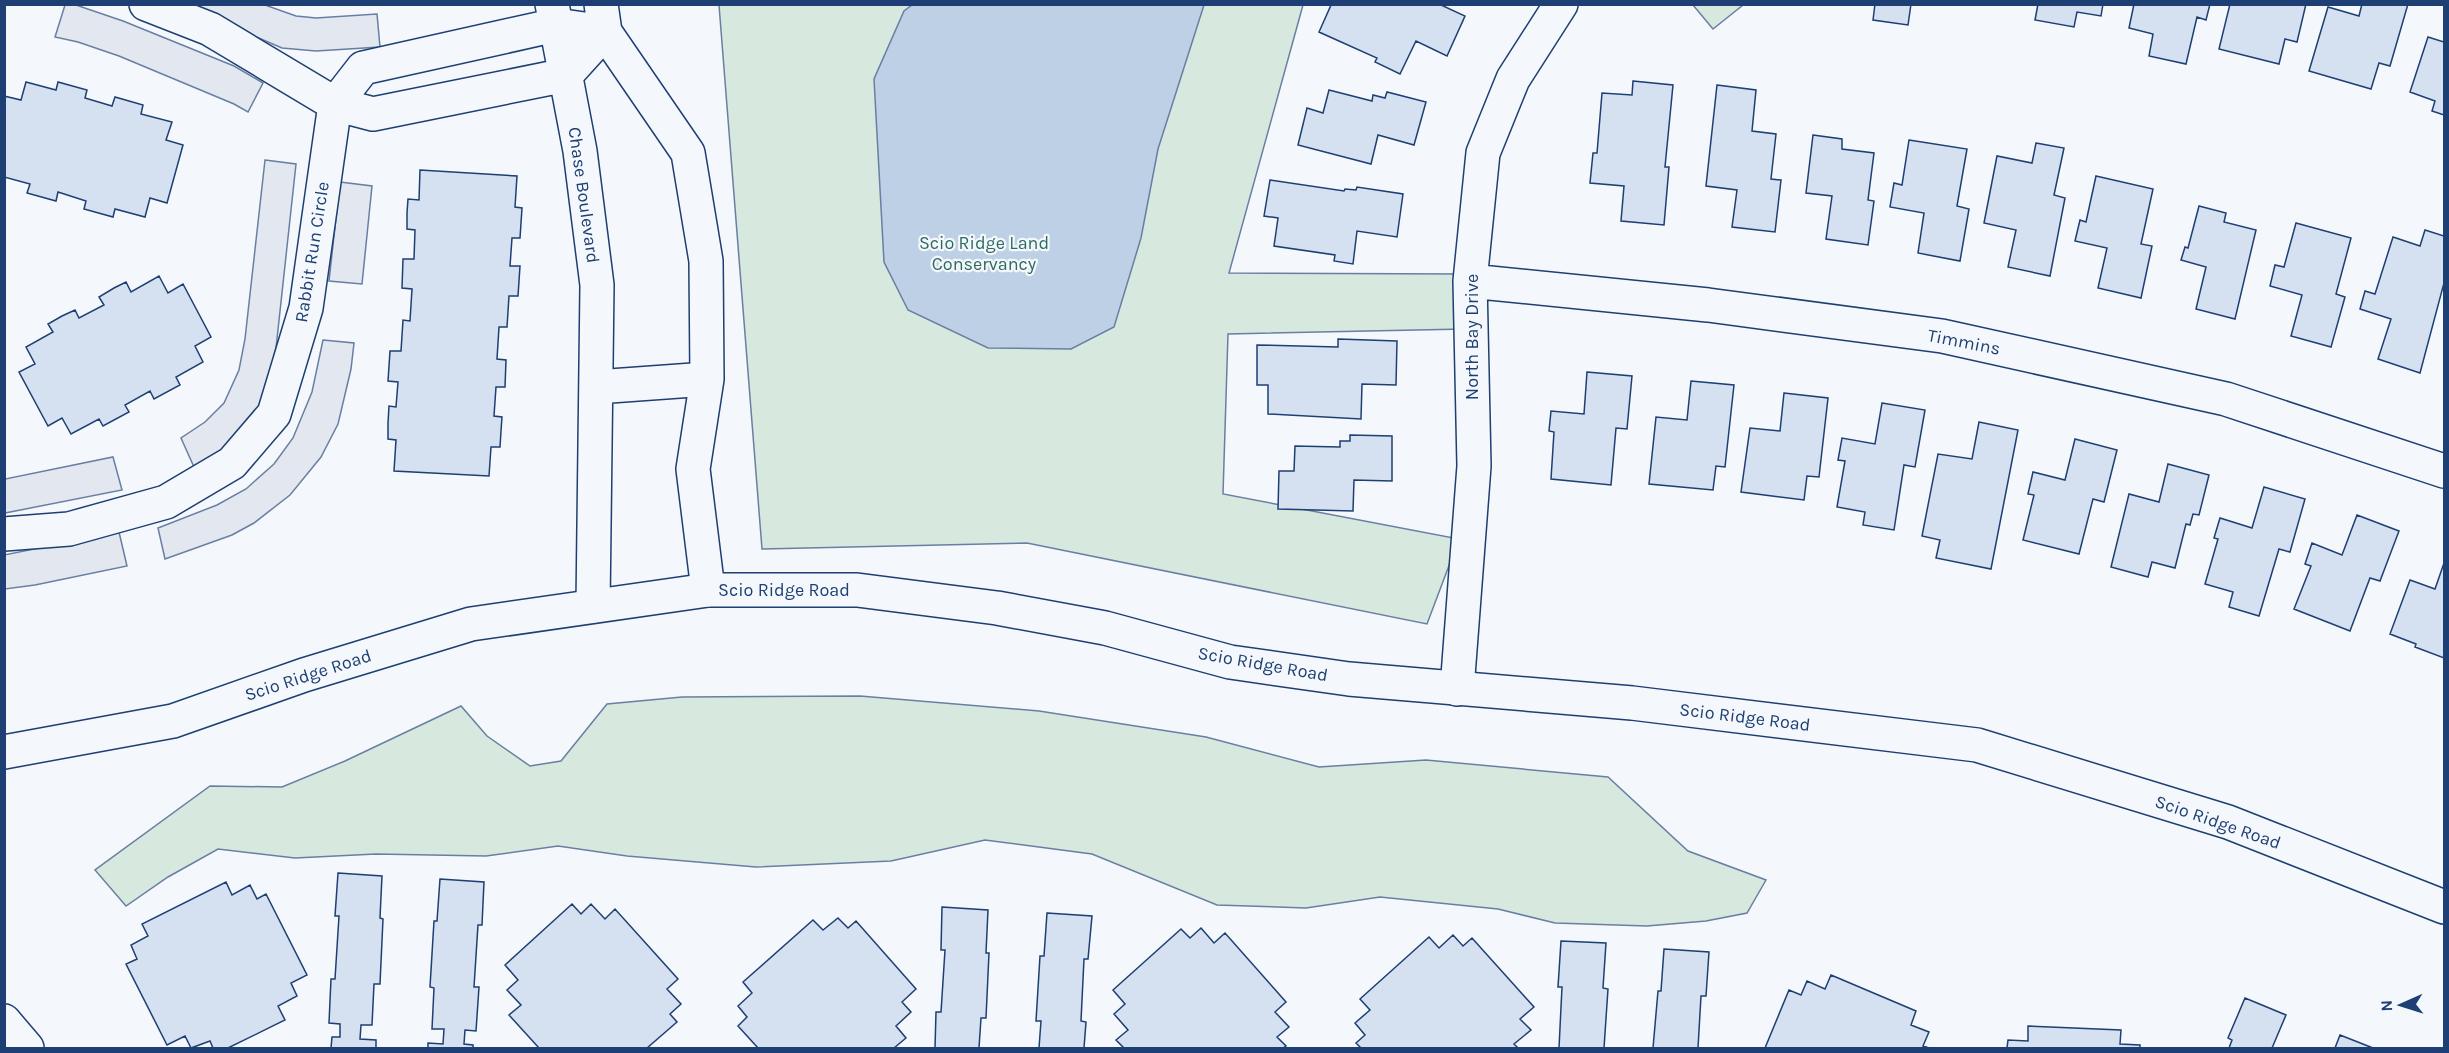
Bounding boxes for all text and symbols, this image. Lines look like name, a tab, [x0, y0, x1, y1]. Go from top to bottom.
street label: Chase Boulevard	[564, 126, 604, 264]
street label: Rabbit Run Circle	[290, 180, 334, 324]
park label: Scio Ridge Land Conservancy	[919, 232, 1049, 275]
street label: North Bay Drive	[1461, 274, 1483, 400]
street label: Timmins	[1926, 324, 2002, 360]
street label: Scio Ridge Road	[718, 579, 850, 601]
street label: Scio Ridge Road	[1196, 642, 1330, 686]
street label: Scio Ridge Road	[242, 644, 374, 706]
street label: Scio Ridge Road	[1678, 698, 1812, 736]
street label: Scio Ridge Road	[2152, 790, 2284, 854]
north arrow	[2371, 975, 2431, 1035]
text: N	[2377, 1000, 2396, 1012]

